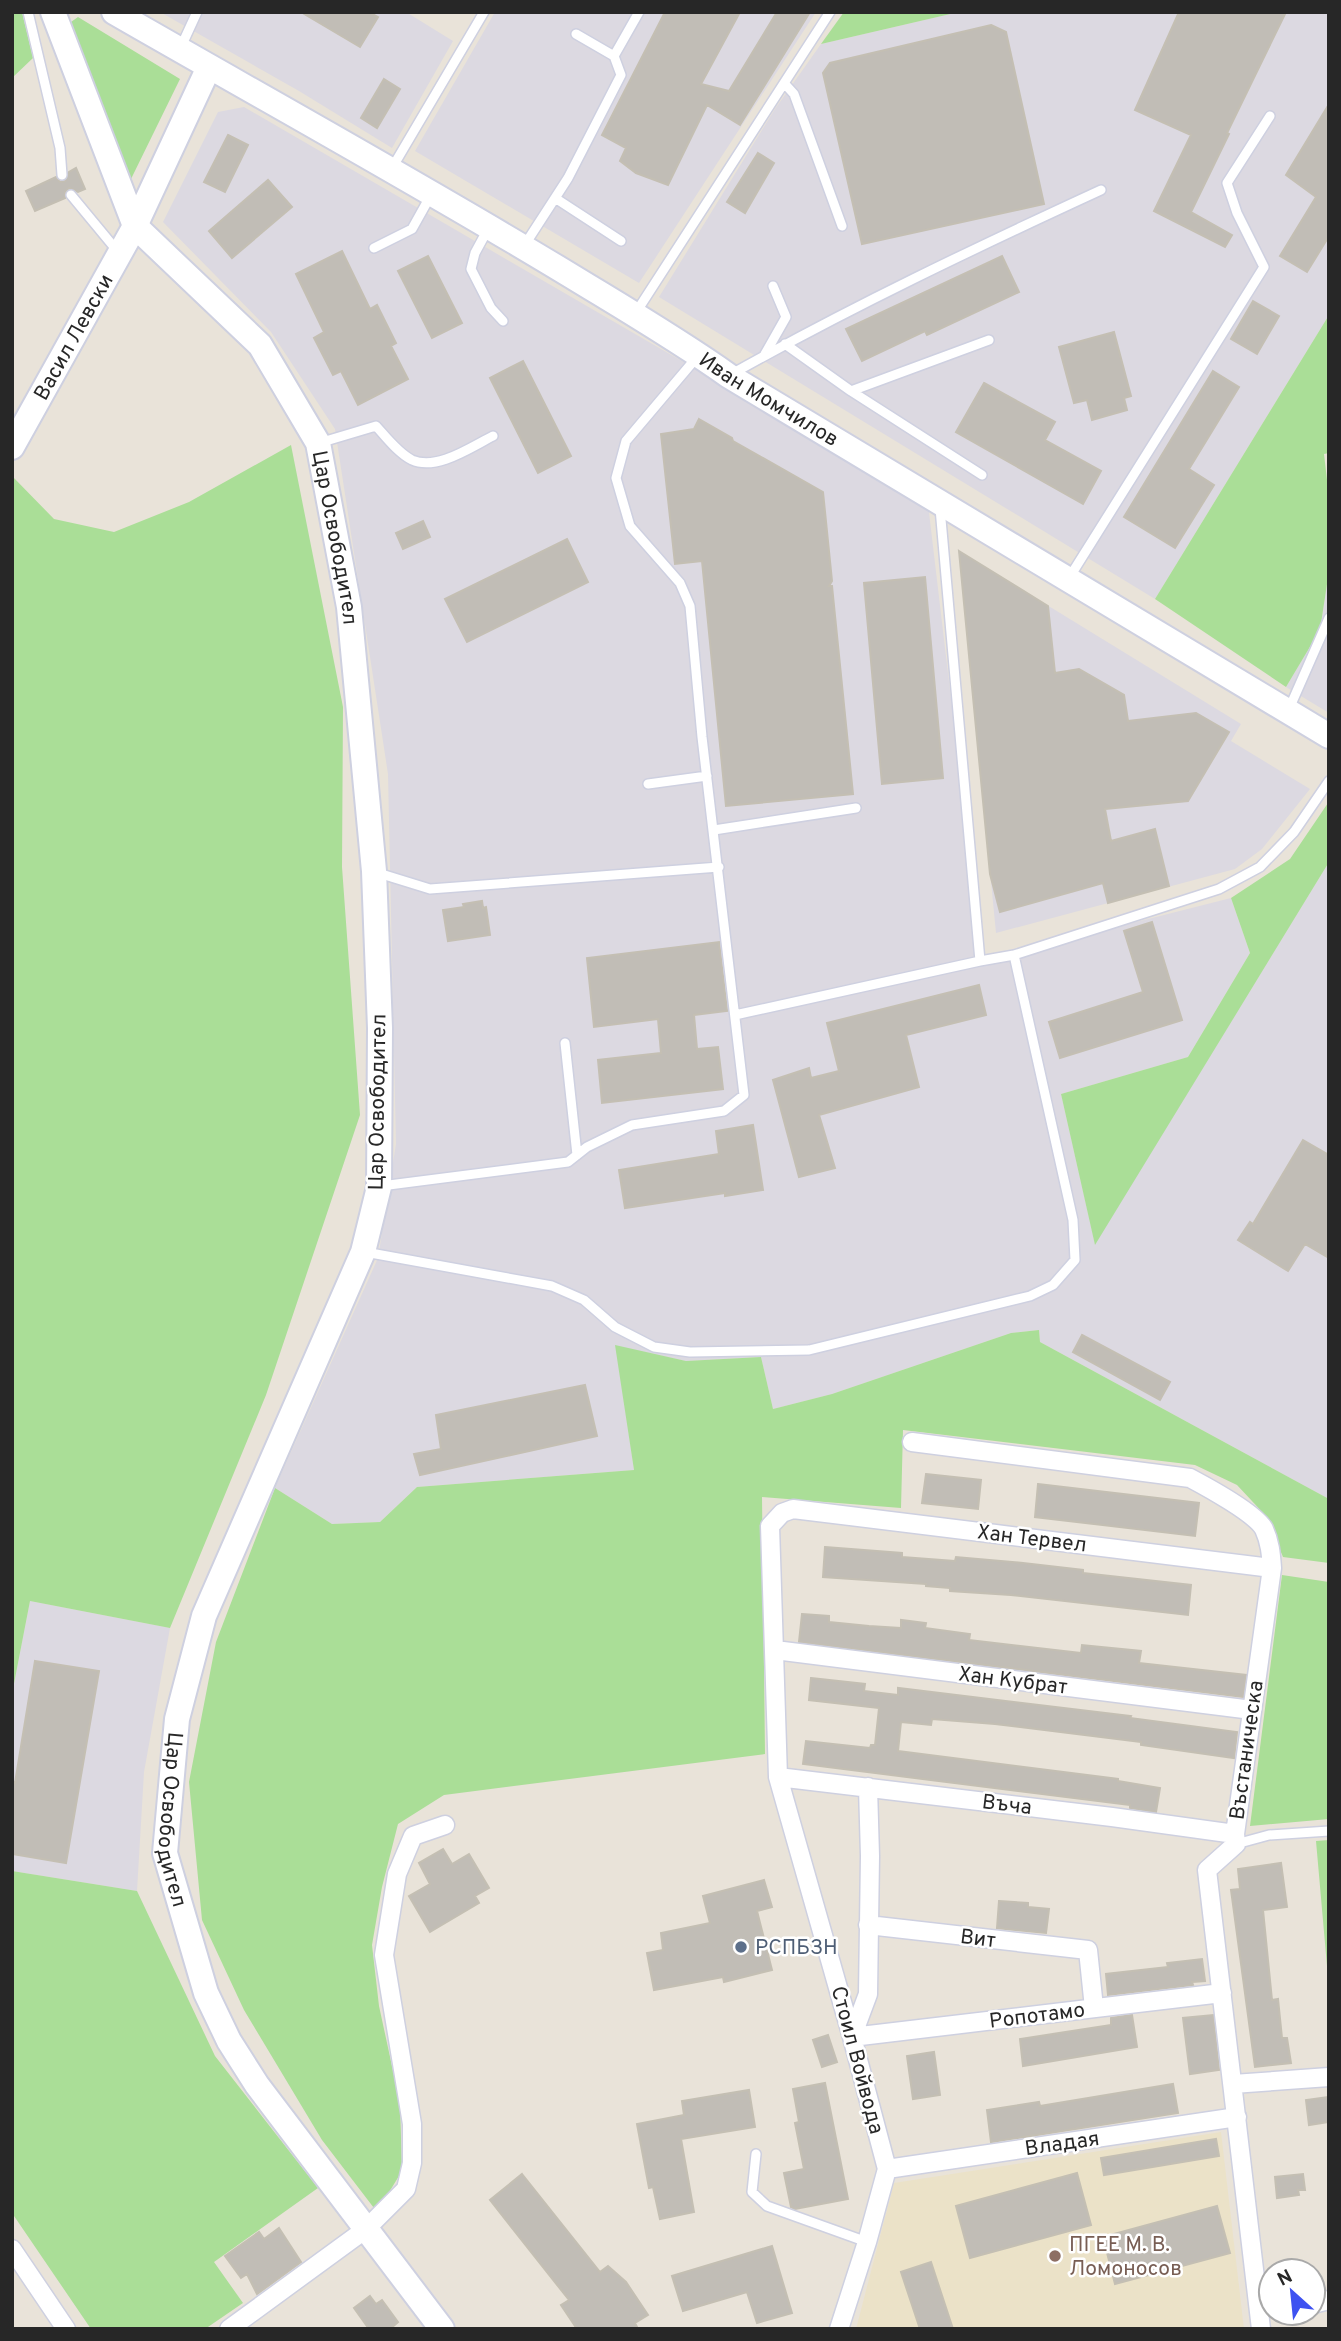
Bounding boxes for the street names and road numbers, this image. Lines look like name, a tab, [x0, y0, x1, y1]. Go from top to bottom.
street label: Васил Левски	[29, 270, 121, 406]
street label: Иван Момчилов	[693, 347, 843, 454]
street label: Цар Освободител	[305, 449, 363, 626]
street label: Цар Освободител	[363, 1013, 394, 1191]
street label: Хан Тервел	[976, 1519, 1088, 1560]
street label: Хан Кубрат	[957, 1661, 1069, 1702]
street label: Въстаническа	[1224, 1679, 1271, 1822]
street label: Цар Освободител	[149, 1731, 192, 1910]
street label: Въча	[980, 1789, 1033, 1822]
street label: Вит	[958, 1924, 997, 1955]
street label: Стоил Войвода	[824, 1983, 889, 2137]
street label: Ропотамо	[988, 1997, 1087, 2036]
street label: Владая	[1023, 2126, 1101, 2163]

